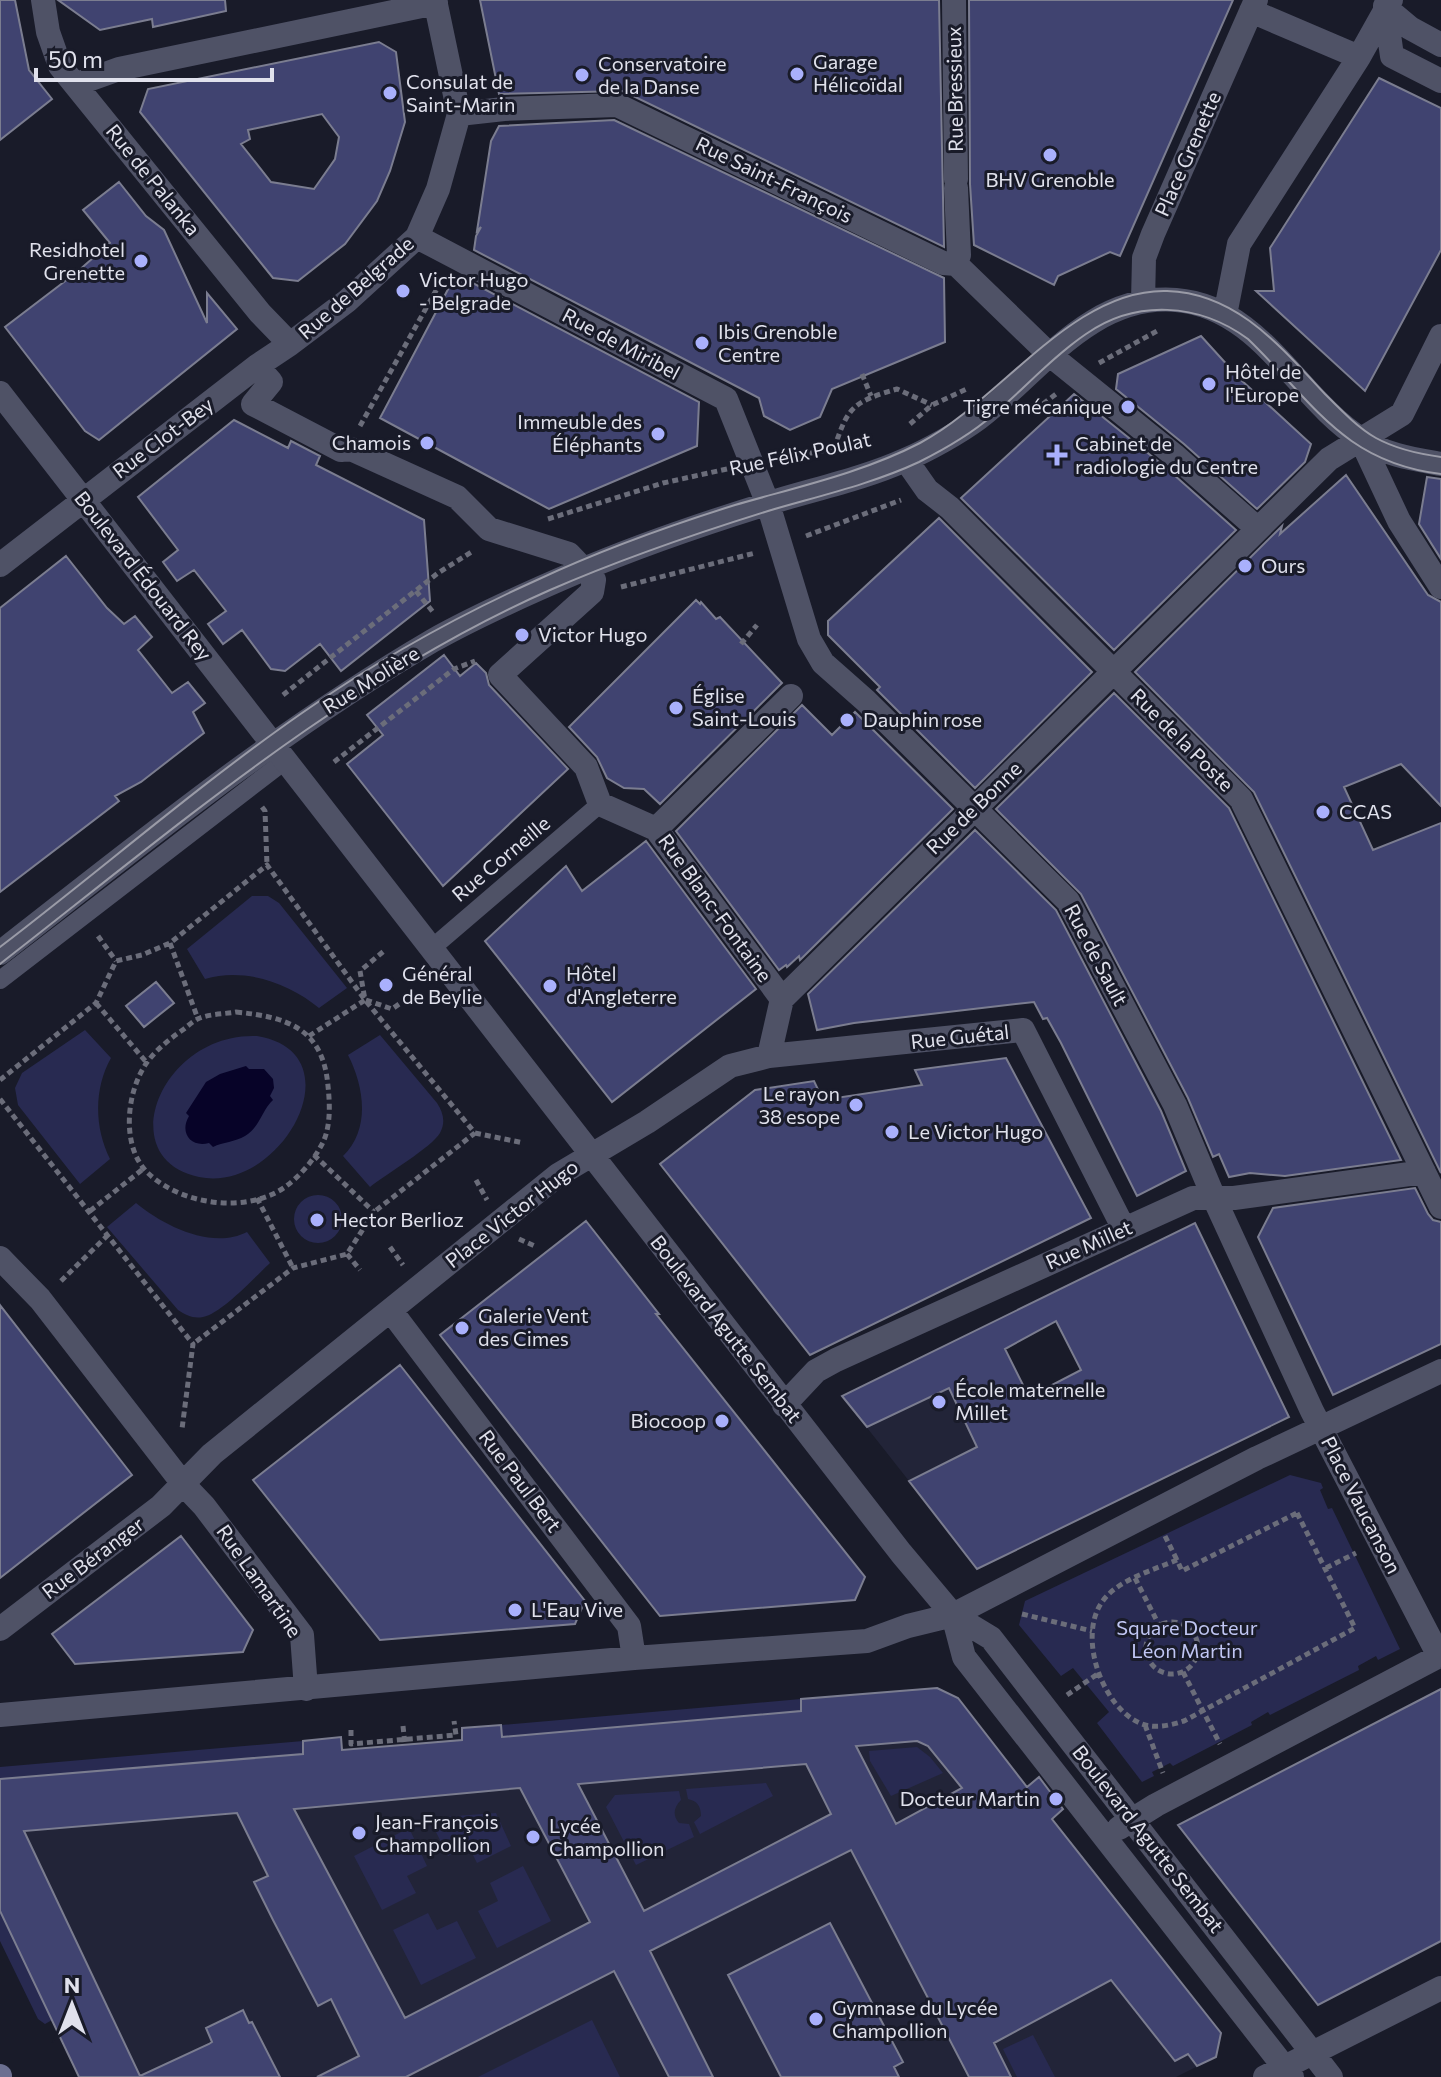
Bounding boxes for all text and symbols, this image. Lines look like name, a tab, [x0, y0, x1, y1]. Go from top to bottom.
street label: Rue Bressieux	[941, 26, 967, 152]
scale bar	[36, 32, 272, 82]
text: 50 m	[48, 44, 103, 73]
place label: Garage Hélicoïdal	[813, 49, 903, 96]
place label: Conservatoire de la Danse	[598, 51, 727, 98]
marker: Garage Hélicoïdal	[788, 65, 806, 83]
marker: Conservatoire de la Danse	[573, 66, 591, 84]
place label: Consulat de Saint-Marin	[406, 69, 515, 116]
marker: Consulat de Saint-Marin	[381, 84, 399, 102]
street label: Place Grenette	[1149, 88, 1225, 220]
street label: Rue de Palanka	[102, 119, 206, 240]
street label: Rue Saint-François	[692, 131, 857, 227]
marker: BHV Grenoble	[1041, 146, 1059, 164]
place label: BHV Grenoble	[985, 167, 1115, 191]
street label: Rue de Belgrade	[293, 231, 418, 344]
place label: Residhotel Grenette	[29, 237, 125, 284]
marker: Residhotel Grenette	[132, 252, 150, 270]
place label: Victor Hugo - Belgrade	[419, 267, 528, 314]
marker: Victor Hugo - Belgrade	[394, 282, 412, 300]
street label: Rue de Miribel	[559, 302, 684, 384]
place label: Ibis Grenoble Centre	[718, 319, 837, 366]
marker: Ibis Grenoble Centre	[693, 334, 711, 352]
place label: Hôtel de l'Europe	[1225, 359, 1301, 406]
marker: Hôtel de l'Europe	[1200, 375, 1218, 393]
street label: Rue Clot-Bey	[107, 392, 217, 483]
place label: Tigre mécanique	[963, 394, 1112, 418]
marker: Tigre mécanique	[1119, 398, 1137, 416]
place label: Immeuble des Éléphants	[517, 409, 642, 456]
marker: Immeuble des Éléphants	[649, 425, 667, 443]
street label: Rue Félix Poulat	[727, 426, 873, 480]
place label: Chamois	[332, 430, 411, 454]
place label: Cabinet de radiologie du Centre	[1075, 431, 1258, 478]
marker: Chamois	[418, 434, 436, 452]
marker: Cabinet de radiologie du Centre	[1046, 444, 1068, 466]
street label: Boulevard Édouard Rey	[70, 486, 217, 665]
place label: Ours	[1261, 553, 1305, 577]
marker: Ours	[1236, 557, 1254, 575]
place label: Victor Hugo	[538, 622, 647, 646]
marker: Victor Hugo	[513, 626, 531, 644]
street label: Rue Molière	[318, 640, 423, 718]
place label: Église Saint-Louis	[692, 683, 796, 730]
street label: Rue de la Poste	[1126, 683, 1239, 796]
marker: Église Saint-Louis	[667, 699, 685, 717]
place label: Dauphin rose	[863, 707, 982, 731]
marker: Dauphin rose	[838, 711, 856, 729]
street label: Rue de Bonne	[921, 756, 1026, 859]
place label: CCAS	[1339, 799, 1392, 823]
marker: CCAS	[1314, 803, 1332, 821]
street label: Rue Corneille	[447, 810, 554, 906]
street label: Rue Blanc-Fontaine	[654, 829, 778, 986]
street label: Rue de Sault	[1060, 900, 1134, 1009]
place label: Général de Beylie	[402, 961, 482, 1008]
place label: Hôtel d'Angleterre	[566, 961, 677, 1008]
marker: Général de Beylie	[377, 976, 395, 994]
marker: Hôtel d'Angleterre	[541, 977, 559, 995]
street label: Rue Guétal	[909, 1019, 1010, 1053]
place label: Le rayon 38 esope	[759, 1081, 840, 1128]
marker: Le rayon 38 esope	[847, 1096, 865, 1114]
place label: Le Victor Hugo	[908, 1119, 1043, 1143]
marker: Le Victor Hugo	[883, 1123, 901, 1141]
street label: Place Victor Hugo	[440, 1154, 582, 1272]
place label: Hector Berlioz	[333, 1207, 464, 1231]
marker: Hector Berlioz	[308, 1211, 326, 1229]
street label: Rue Millet	[1042, 1214, 1135, 1274]
street label: Boulevard Agutte Sembat	[646, 1230, 807, 1427]
place label: Galerie Vent des Cimes	[478, 1303, 589, 1350]
marker: Galerie Vent des Cimes	[453, 1319, 471, 1337]
place label: École maternelle Millet	[955, 1377, 1105, 1424]
marker: École maternelle Millet	[930, 1393, 948, 1411]
place label: Biocoop	[630, 1408, 706, 1432]
marker: Biocoop	[713, 1412, 731, 1430]
street label: Rue Paul Bert	[475, 1425, 567, 1536]
street label: Place Vaucanson	[1317, 1432, 1407, 1577]
street label: Rue Béranger	[37, 1511, 148, 1603]
street label: Rue Lamartine	[212, 1519, 308, 1641]
place label: L'Eau Vive	[531, 1597, 623, 1621]
marker: L'Eau Vive	[506, 1601, 524, 1619]
park label: Square Docteur Léon Martin	[1116, 1615, 1258, 1662]
street label: Boulevard Agutte Sembat	[1068, 1740, 1229, 1937]
place label: Docteur Martin	[900, 1786, 1040, 1810]
marker: Docteur Martin	[1047, 1790, 1065, 1808]
place label: Jean-François Champollion	[375, 1809, 499, 1856]
place label: Lycée Champollion	[549, 1813, 665, 1860]
marker: Jean-François Champollion	[350, 1824, 368, 1842]
marker: Lycée Champollion	[524, 1828, 542, 1846]
north arrow	[32, 1965, 112, 2045]
text: N	[64, 1971, 80, 1998]
place label: Gymnase du Lycée Champollion	[832, 1995, 998, 2042]
marker: Gymnase du Lycée Champollion	[807, 2010, 825, 2028]

